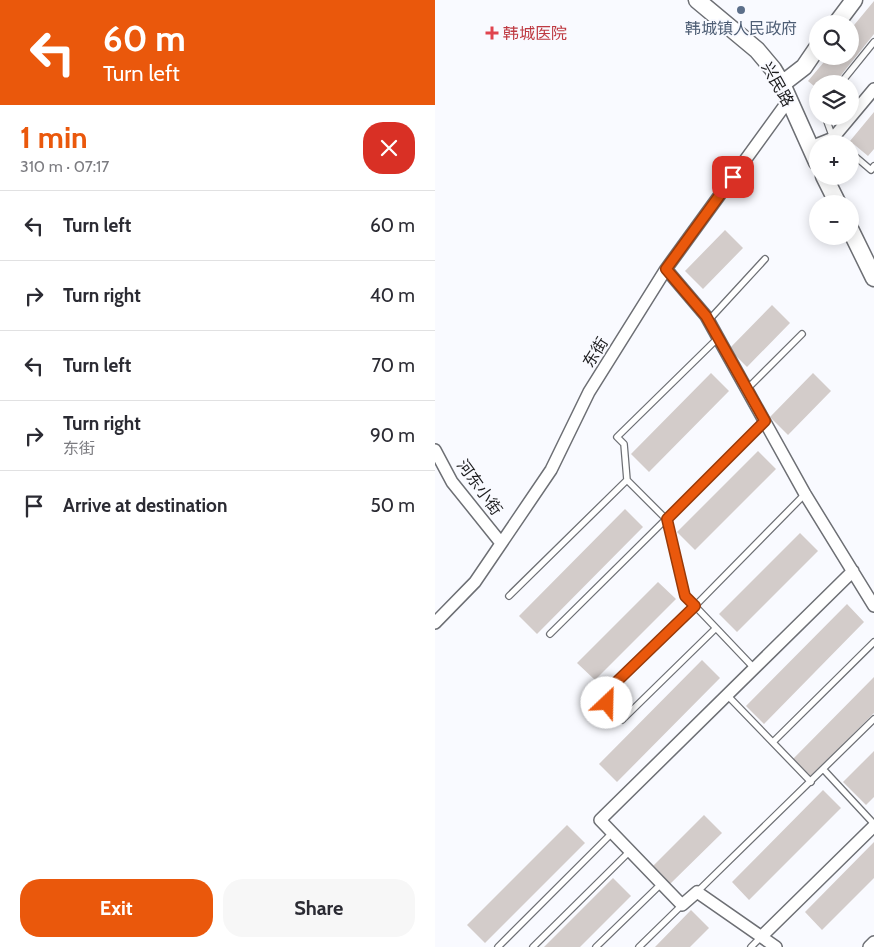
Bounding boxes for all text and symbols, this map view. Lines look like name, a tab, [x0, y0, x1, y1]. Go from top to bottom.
marker: 韩城镇人民政府	[735, 4, 747, 16]
map controls	[809, 15, 859, 245]
button: search	[809, 15, 859, 65]
text: 60 m	[103, 17, 186, 60]
place label: 韩城镇人民政府	[685, 19, 797, 38]
icon: left	[20, 20, 85, 85]
place label: 韩城医院	[503, 24, 567, 43]
marker: 韩城医院	[485, 26, 499, 40]
street label: 兴民路	[758, 59, 798, 110]
text: Turn left	[103, 60, 180, 87]
button: layers	[809, 75, 859, 125]
text: 1 min	[20, 119, 88, 156]
button: close	[363, 122, 415, 174]
button: +	[809, 135, 859, 185]
pin	[712, 156, 754, 198]
text: 310 m · 07:17	[20, 157, 109, 176]
icon: arrive	[719, 163, 747, 191]
button: −	[809, 195, 859, 245]
icon: left	[20, 212, 48, 240]
text: Turn left	[63, 214, 131, 237]
text: 60 m	[370, 214, 415, 237]
icon: right	[20, 282, 48, 310]
text: Turn right	[63, 284, 141, 307]
text: 40 m	[370, 284, 415, 307]
street label: 东街	[579, 334, 612, 371]
icon: left	[20, 352, 48, 380]
text: Turn left	[63, 354, 131, 377]
text: 70 m	[371, 354, 415, 377]
text: Turn right	[63, 412, 141, 435]
icon: right	[20, 422, 48, 450]
text: 90 m	[370, 424, 415, 447]
text: 东街	[63, 439, 95, 458]
street label: 河东小街	[453, 456, 506, 519]
icon: arrive	[20, 492, 48, 520]
text: Arrive at destination	[63, 494, 227, 517]
text: 50 m	[371, 494, 415, 517]
position arrow	[580, 676, 632, 728]
button: Exit	[20, 879, 213, 937]
button: Share	[223, 879, 415, 937]

